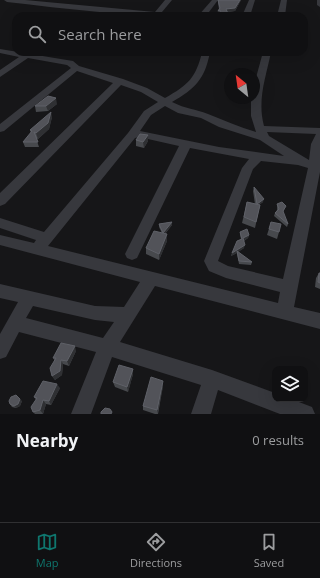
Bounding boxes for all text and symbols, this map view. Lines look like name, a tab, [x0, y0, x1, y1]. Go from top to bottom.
search box	[12, 12, 308, 56]
icon: search	[26, 23, 48, 45]
text: Search here	[58, 24, 142, 44]
north arrow	[224, 68, 260, 104]
map controls	[272, 366, 308, 402]
button: layers	[272, 366, 308, 402]
text: Nearby	[16, 429, 78, 452]
text: 0 results	[252, 431, 304, 449]
tab: Map	[36, 531, 59, 570]
tab: Directions	[130, 531, 182, 570]
tab: Saved	[254, 531, 284, 570]

